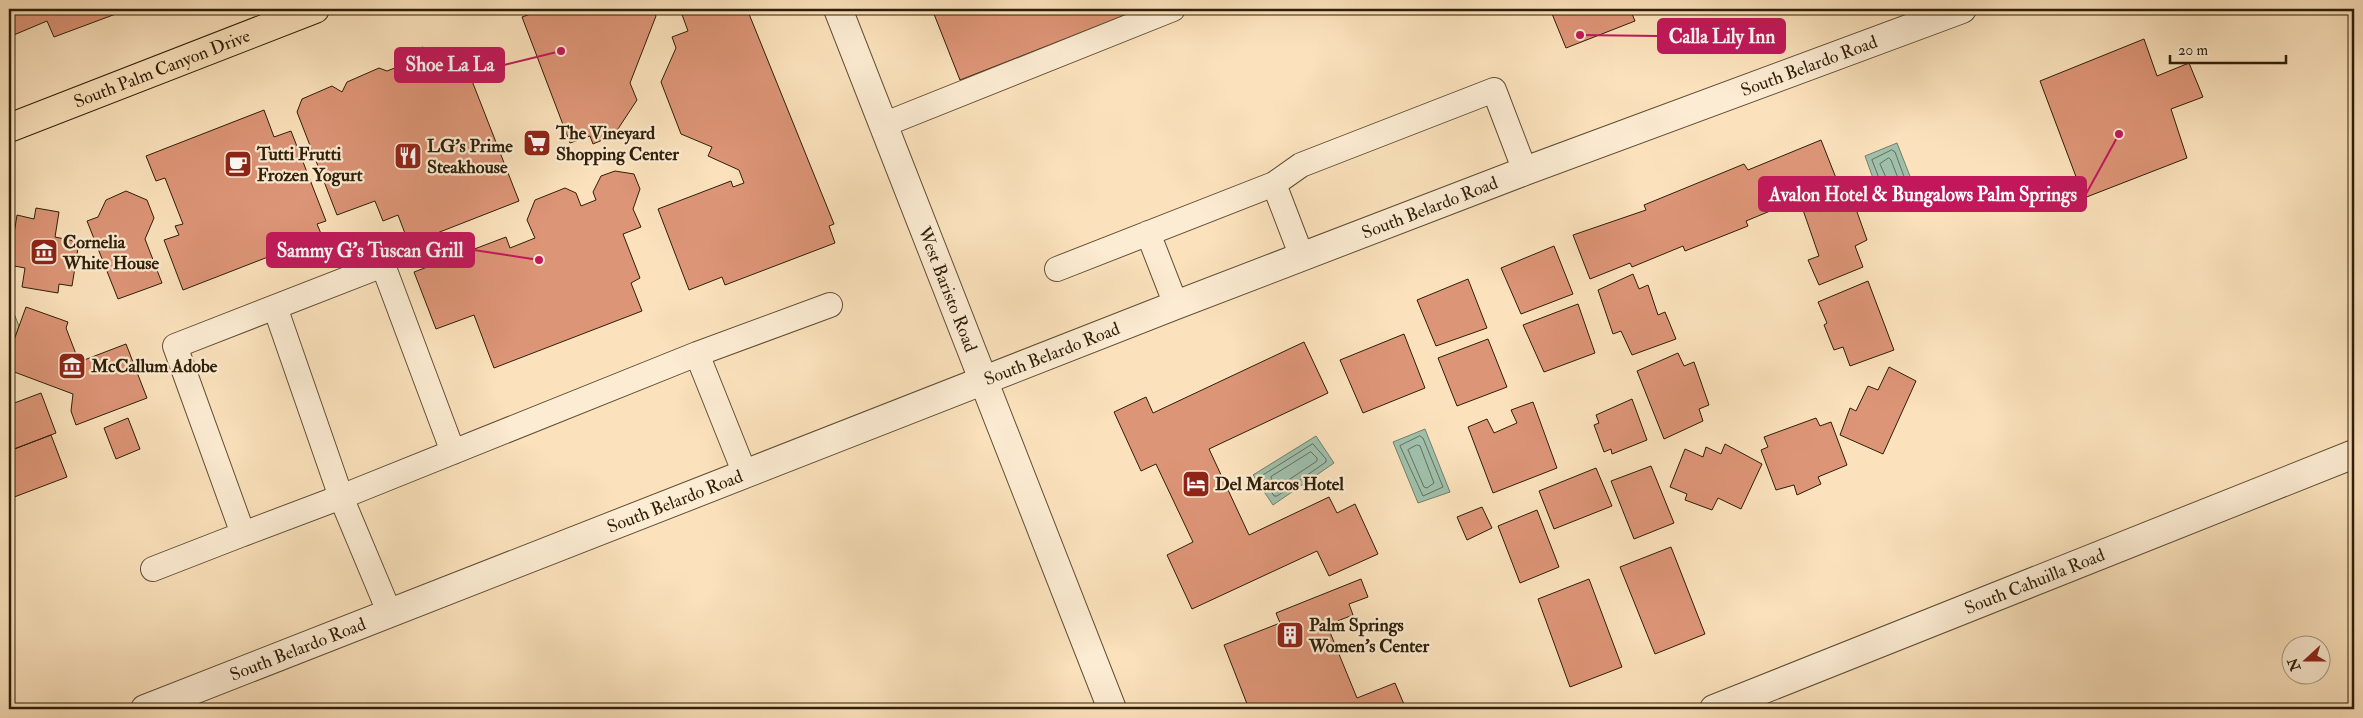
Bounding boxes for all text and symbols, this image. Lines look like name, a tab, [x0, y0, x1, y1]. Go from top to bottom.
callout: Calla Lily Inn	[1658, 19, 1785, 53]
street label: South Palm Canyon Drive	[71, 24, 254, 114]
text: Calla Lily Inn	[1669, 25, 1775, 50]
street label: South Belardo Road	[1738, 30, 1881, 102]
scale bar	[2170, 32, 2287, 64]
text: 20 m	[2178, 41, 2208, 60]
callout: Shoe La La	[395, 48, 504, 82]
text: Shoe La La	[406, 53, 496, 77]
place label: The Vineyard Shopping Center	[555, 122, 679, 166]
supermarket icon: The Vineyard Shopping Center	[522, 128, 552, 158]
place label: LG's Prime Steakhouse	[427, 135, 513, 179]
restaurant icon: LG's Prime Steakhouse	[393, 141, 423, 171]
place label: Tutti Frutti Frozen Yogurt	[256, 143, 363, 187]
cafe icon: Tutti Frutti Frozen Yogurt	[223, 149, 253, 179]
street label: South Belardo Road	[1358, 171, 1501, 245]
callout: Avalon Hotel & Bungalows Palm Springs	[1759, 177, 2086, 211]
text: Avalon Hotel & Bungalows Palm Springs	[1768, 183, 2077, 208]
street label: West Baristo Road	[912, 223, 982, 356]
place label: Cornelia White House	[62, 231, 159, 275]
callout: Sammy G's Tuscan Grill	[267, 233, 474, 267]
museum icon: Cornelia White House	[29, 237, 59, 267]
text: Sammy G's Tuscan Grill	[277, 239, 463, 264]
street label: South Belardo Road	[981, 317, 1123, 391]
museum icon: McCallum Adobe	[57, 351, 87, 381]
place label: McCallum Adobe	[90, 355, 218, 378]
street label: South Belardo Road	[604, 465, 746, 539]
hotel icon: Del Marcos Hotel	[1181, 469, 1211, 499]
place label: Del Marcos Hotel	[1215, 473, 1344, 496]
street label: South Cahuilla Road	[1961, 543, 2108, 620]
street label: South Belardo Road	[227, 613, 369, 687]
place label: Palm Springs Women's Center	[1308, 614, 1430, 658]
building icon: Palm Springs Women's Center	[1275, 620, 1305, 650]
north arrow	[2280, 636, 2330, 686]
text: N	[2284, 655, 2305, 674]

